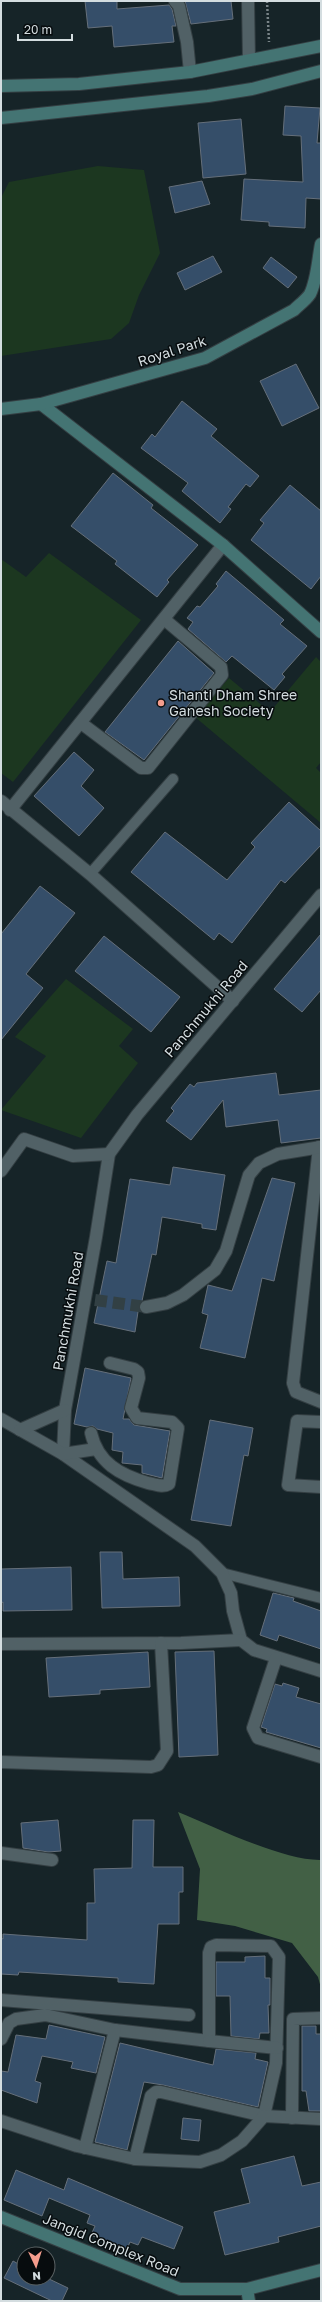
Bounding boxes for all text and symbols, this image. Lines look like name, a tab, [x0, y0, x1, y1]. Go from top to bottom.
scale bar	[18, 16, 72, 42]
text: 20 m	[24, 22, 52, 37]
street label: Royal Park	[135, 331, 208, 370]
place label: Shanti Dham Shree Ganesh Society	[169, 686, 297, 719]
marker: Shanti Dham Shree Ganesh Society	[156, 698, 166, 708]
street label: Panchmukhi Road	[160, 957, 251, 1060]
street label: Panchmukhi Road	[49, 1250, 86, 1372]
street label: Jangid Complex Road	[41, 2209, 182, 2280]
north arrow	[16, 2246, 56, 2286]
text: N	[32, 2270, 41, 2283]

